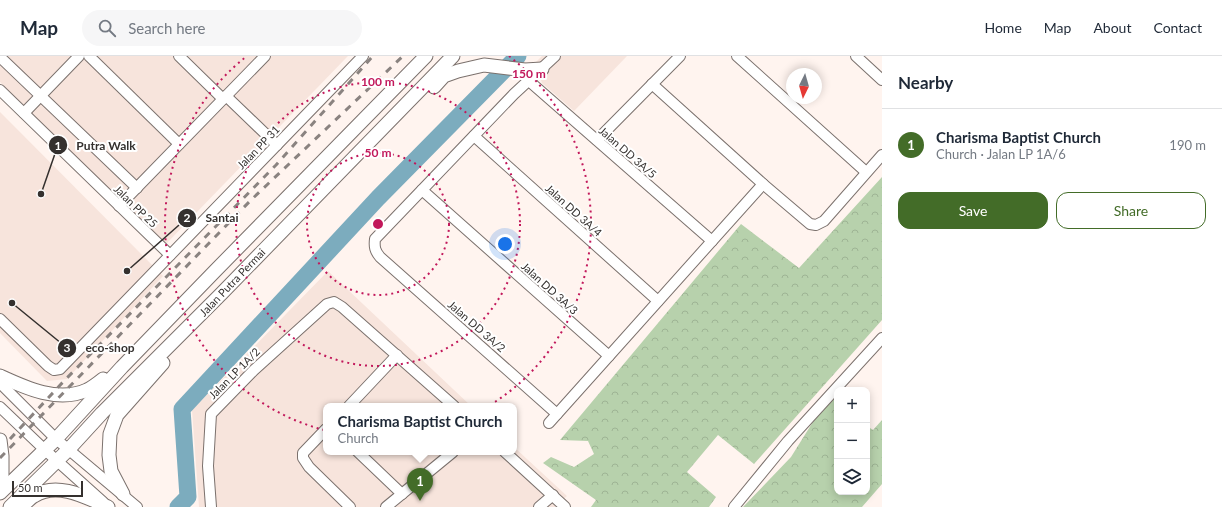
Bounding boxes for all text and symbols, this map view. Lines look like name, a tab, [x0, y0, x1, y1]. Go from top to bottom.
search box	[82, 10, 362, 46]
text: Map	[20, 16, 58, 39]
icon: search	[96, 17, 118, 39]
text: Search here	[128, 19, 206, 37]
text: Home	[984, 19, 1022, 36]
text: Map	[1044, 19, 1071, 36]
text: About	[1093, 19, 1131, 36]
text: Contact	[1153, 19, 1202, 36]
text: 150 m	[512, 66, 546, 81]
north arrow	[786, 68, 822, 104]
text: Nearby	[898, 72, 953, 93]
text: 100 m	[361, 74, 395, 89]
street label: Jalan PP 31	[234, 123, 282, 171]
street label: Jalan DD 3A/5	[597, 124, 659, 180]
text: Charisma Baptist Church	[936, 128, 1101, 146]
callout: Putra Walk	[48, 133, 143, 157]
text: 1	[907, 137, 915, 153]
text: 190 m	[1169, 137, 1206, 153]
text: 1	[55, 138, 62, 153]
text: Putra Walk	[76, 138, 136, 153]
text: 50 m	[365, 145, 391, 160]
text: Church · Jalan LP 1A/6	[936, 146, 1066, 162]
street label: Jalan DD 3A/4	[543, 181, 605, 239]
street label: Jalan PP 25	[112, 182, 160, 230]
button: Save	[898, 192, 1048, 229]
button: Share	[1056, 192, 1206, 229]
callout: Santai	[177, 206, 246, 230]
text: 2	[184, 210, 191, 225]
text: Santai	[206, 210, 238, 225]
centre of rings	[371, 217, 385, 231]
your location	[495, 234, 515, 254]
street label: Jalan Putra Permai	[196, 245, 268, 319]
street label: Jalan DD 3A/3	[519, 259, 581, 317]
street label: Jalan DD 3A/2	[446, 298, 508, 354]
callout: eco-shop	[57, 336, 142, 360]
text: 3	[64, 340, 71, 355]
text: eco-shop	[85, 340, 135, 355]
street label: Jalan LP 1A/2	[206, 345, 262, 401]
map controls	[834, 387, 870, 495]
button: +	[834, 387, 870, 423]
popup	[323, 403, 517, 455]
text: Charisma Baptist Church	[338, 412, 502, 430]
button: −	[834, 423, 870, 459]
text: Church	[338, 430, 379, 446]
button: layers	[834, 459, 870, 495]
pin: 1	[407, 468, 433, 501]
scale bar	[12, 479, 83, 498]
text: 50 m	[18, 481, 43, 494]

